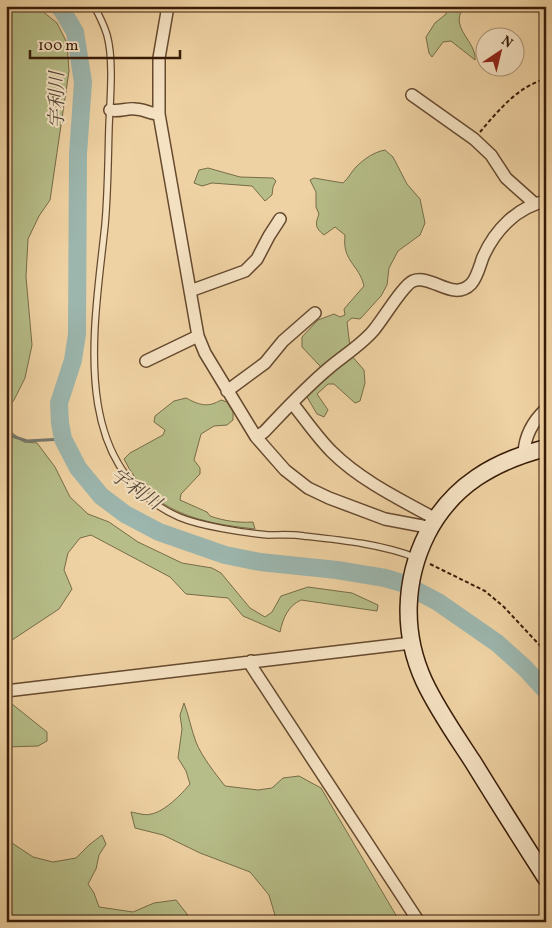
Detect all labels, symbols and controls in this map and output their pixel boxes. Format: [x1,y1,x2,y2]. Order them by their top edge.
scale bar [30,28,180,60]
north arrow [474,28,524,78]
text: N [497,32,516,53]
text: 100 m [38,36,78,57]
water label: 宇利川 [45,70,71,129]
water label: 宇利川 [104,463,167,518]

